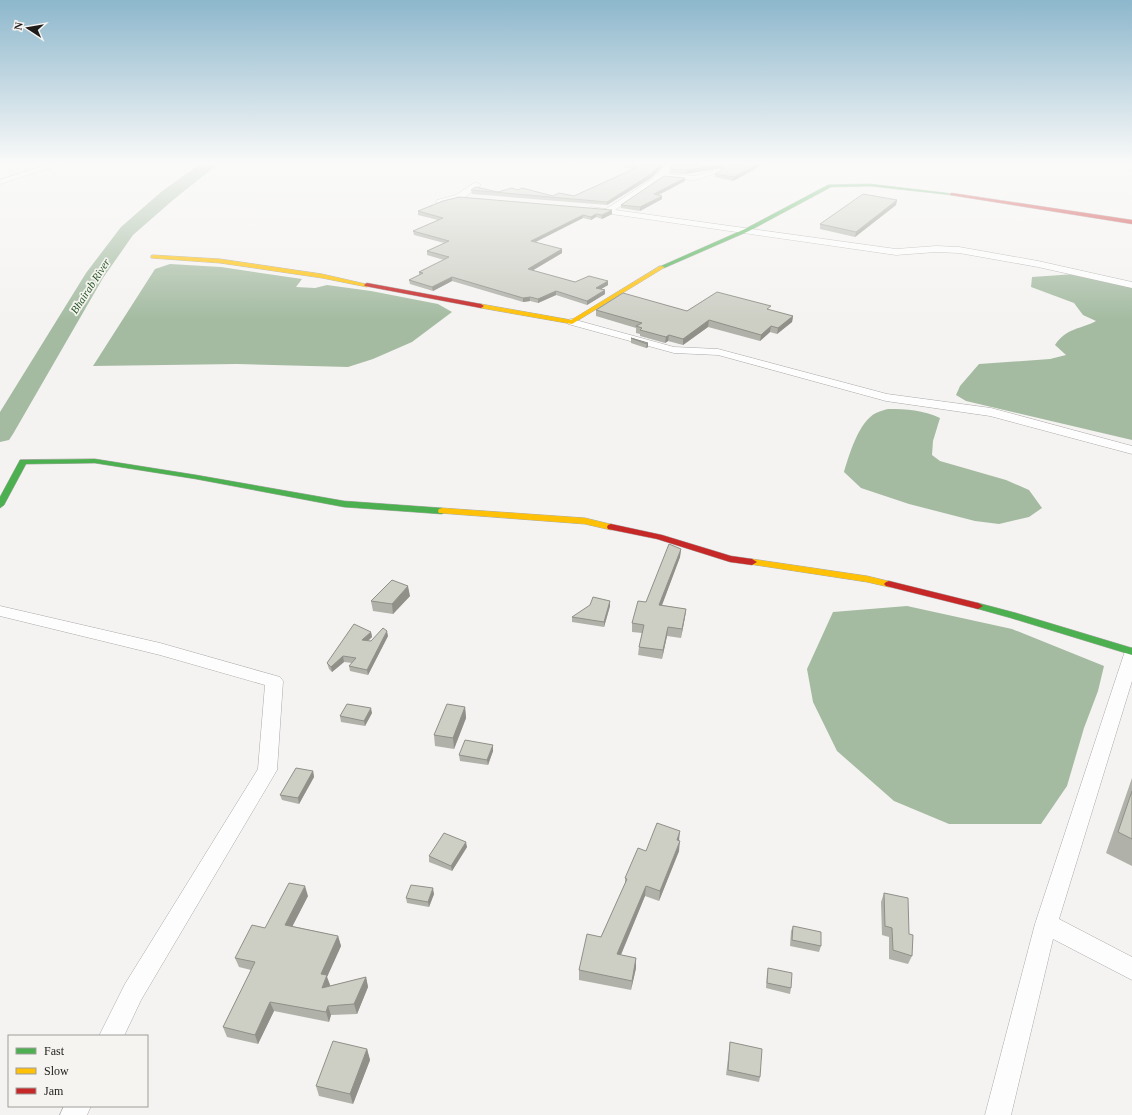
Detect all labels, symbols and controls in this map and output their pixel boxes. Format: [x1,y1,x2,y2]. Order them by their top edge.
north arrow [8,8,48,48]
text: N [12,21,25,31]
water label: Bhairab River [68,256,112,316]
legend [8,1035,148,1107]
text: Fast [44,1044,65,1058]
text: Slow [44,1064,69,1078]
text: Jam [44,1084,64,1098]

